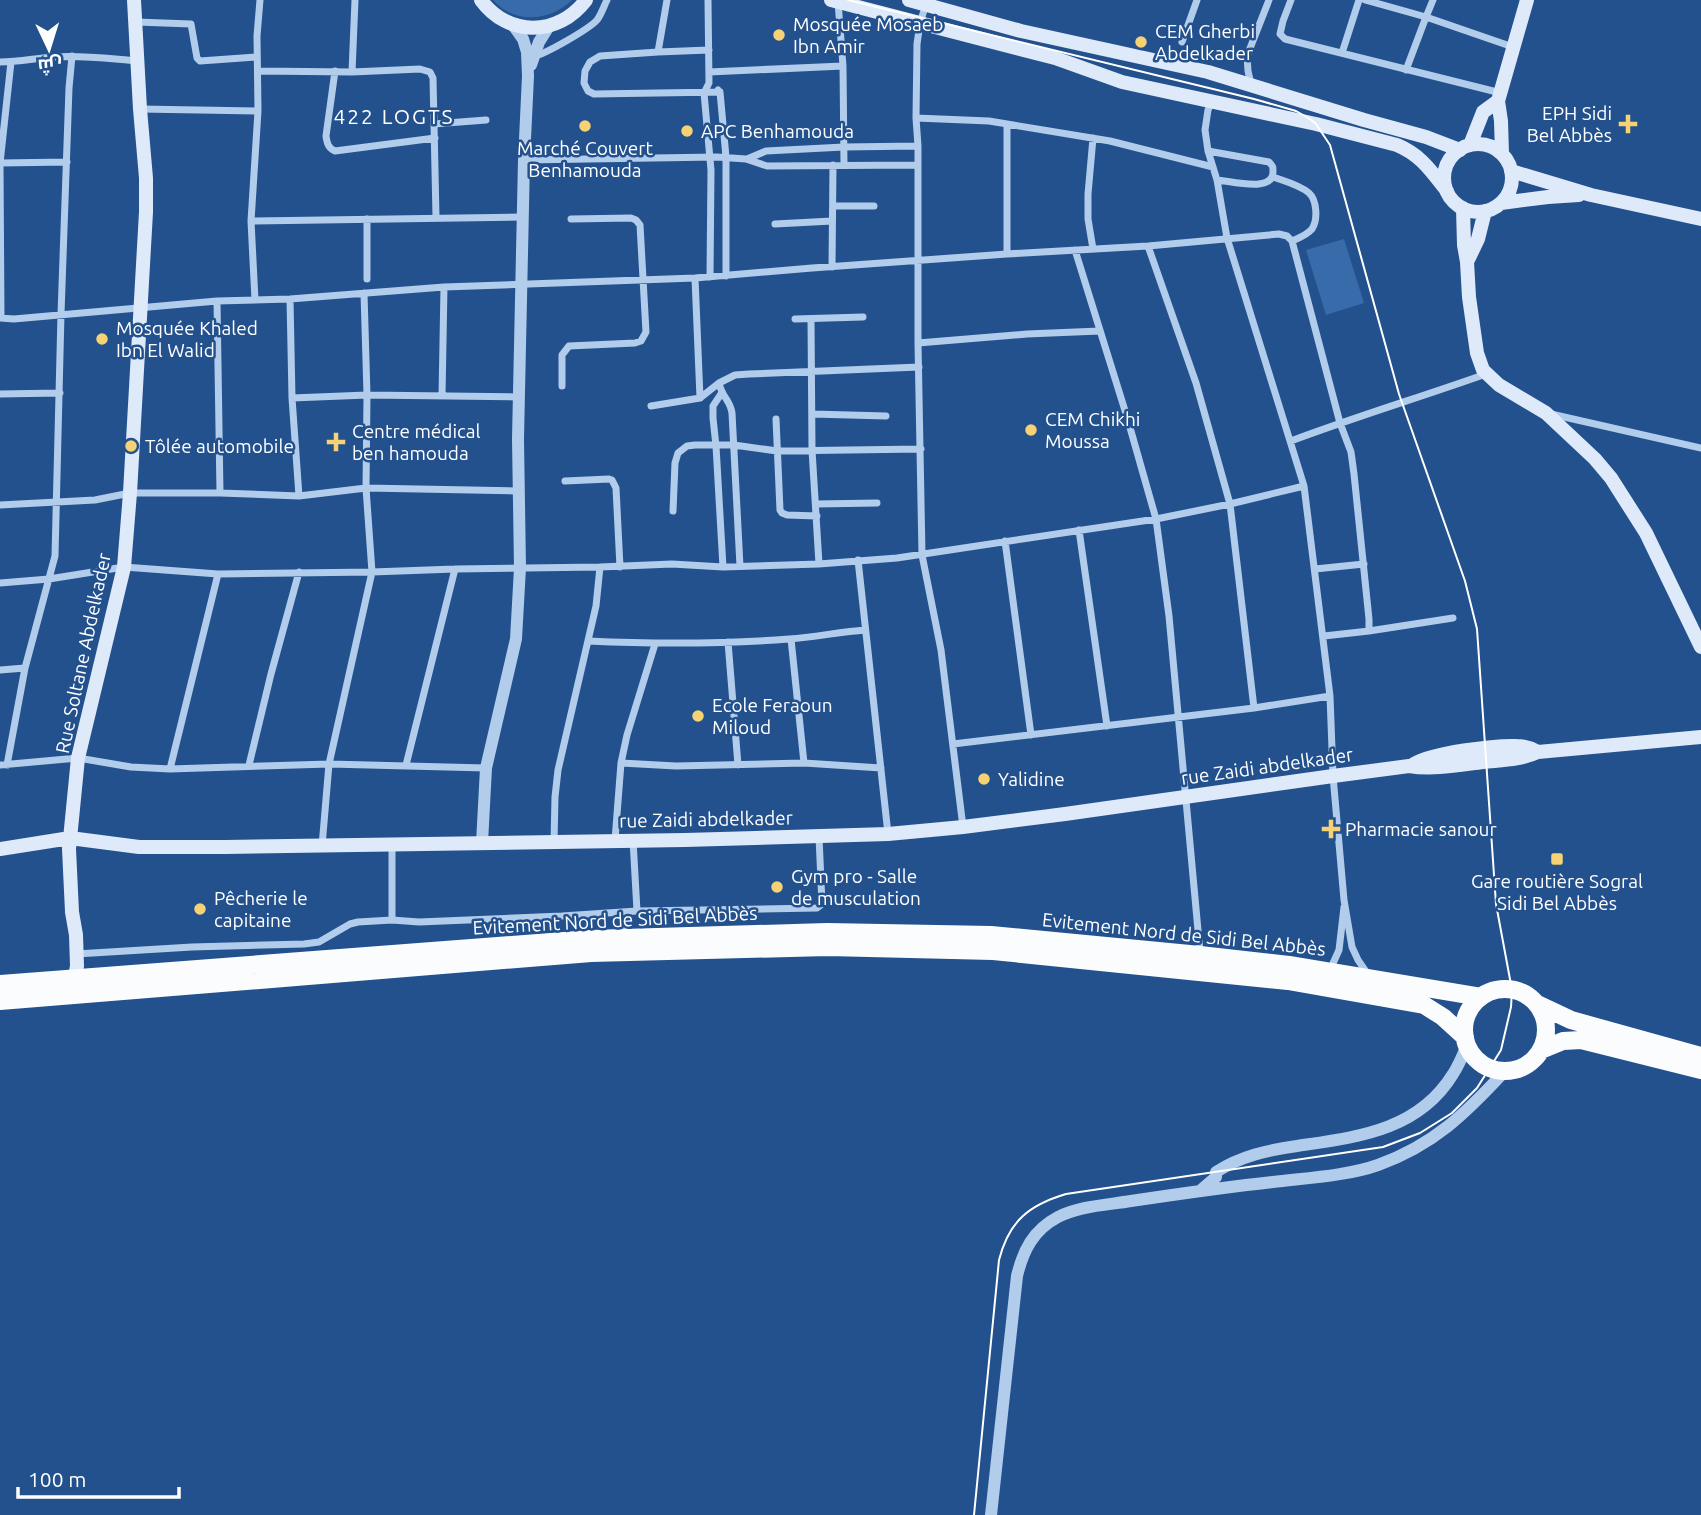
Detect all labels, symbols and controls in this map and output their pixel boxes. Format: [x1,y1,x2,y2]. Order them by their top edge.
place label: Mosquée Mosaeb Ibn Amir [793,13,943,57]
north arrow [14,14,84,84]
place label: CEM Gherbi Abdelkader [1155,20,1255,64]
marker: Mosquée Mosaeb Ibn Amir [771,27,787,43]
marker: CEM Gherbi Abdelkader [1133,34,1149,50]
text: ش [37,53,63,78]
place label: EPH Sidi Bel Abbès [1527,102,1612,146]
district label: 422 LOGTS [333,104,455,128]
marker: EPH Sidi Bel Abbès [1618,114,1638,134]
marker: Marché Couvert Benhamouda [577,118,593,134]
place label: APC Benhamouda [701,120,854,142]
marker: APC Benhamouda [679,123,695,139]
place label: Marché Couvert Benhamouda [517,137,653,181]
place label: Mosquée Khaled Ibn El Walid [116,317,258,361]
marker: Mosquée Khaled Ibn El Walid [94,331,110,347]
place label: CEM Chikhi Moussa [1045,408,1140,452]
place label: Centre médical ben hamouda [352,420,481,464]
marker: CEM Chikhi Moussa [1023,422,1039,438]
marker: Centre médical ben hamouda [326,432,346,452]
place label: Tôlée automobile [145,435,294,457]
marker: Tôlée automobile [123,438,139,454]
street label: Rue Soltane Abdelkader [51,551,115,755]
place label: Ecole Feraoun Miloud [712,694,833,738]
marker: Ecole Feraoun Miloud [690,708,706,724]
street label: rue Zaidi abdelkader [1179,743,1355,789]
place label: Yalidine [998,768,1065,790]
marker: Yalidine [976,771,992,787]
street label: rue Zaidi abdelkader [619,806,793,832]
place label: Pharmacie sanour [1345,818,1497,840]
marker: Pharmacie sanour [1323,821,1339,837]
marker: Gare routière Sogral Sidi Bel Abbès [1549,851,1565,867]
place label: Gym pro - Salle de musculation [791,865,921,909]
place label: Gare routière Sogral Sidi Bel Abbès [1471,870,1643,914]
marker: Gym pro - Salle de musculation [769,879,785,895]
place label: Pêcherie le capitaine [214,887,308,931]
marker: Pêcherie le capitaine [192,901,208,917]
street label: Evitement Nord de Sidi Bel Abbès [472,902,758,938]
street label: Evitement Nord de Sidi Bel Abbès [1041,908,1327,960]
scale bar [18,1456,178,1500]
text: 100 m [28,1467,86,1491]

